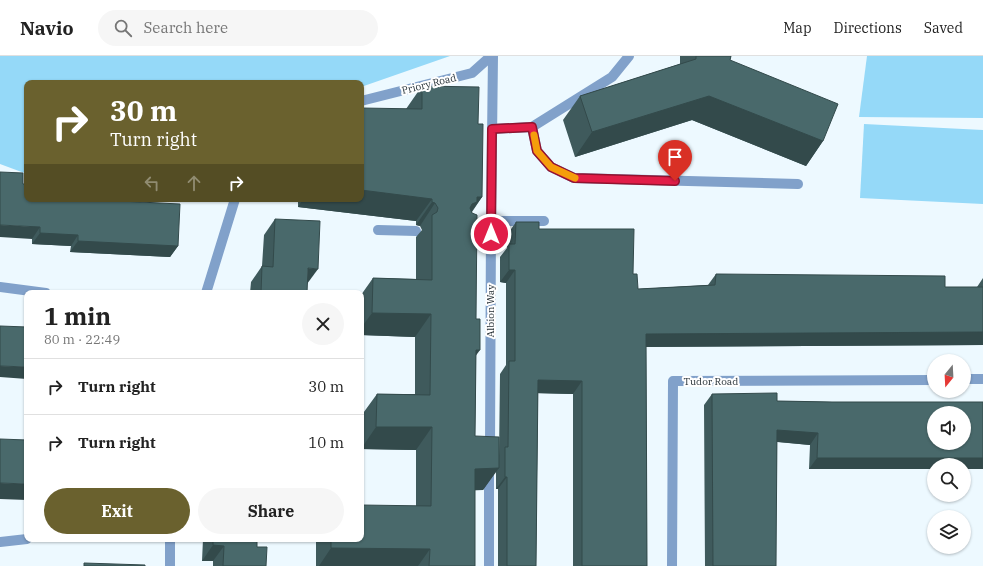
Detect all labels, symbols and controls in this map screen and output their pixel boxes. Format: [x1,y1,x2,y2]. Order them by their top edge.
search box [98,10,378,46]
text: Navio [20,16,74,40]
icon: search [112,17,134,39]
text: Search here [144,18,228,37]
text: Map [783,19,812,37]
text: Directions [834,19,902,37]
text: Saved [924,19,963,37]
street label: Priory Road [400,71,458,97]
text: 30 m [110,92,177,129]
icon: right [44,96,96,148]
text: Turn right [110,128,197,151]
pin [658,140,692,181]
icon: arrive [664,146,686,168]
icon: left [141,172,163,194]
icon: ahead [183,172,205,194]
icon: right [225,172,247,194]
position arrow [470,213,512,255]
street label: Albion Way [484,284,497,338]
text: 1 min [44,300,111,332]
button: close [302,303,344,345]
text: 80 m · 22:49 [44,331,120,348]
north arrow [927,354,971,398]
map controls [927,354,971,554]
street label: Tudor Road [684,375,738,388]
icon: right [44,376,66,398]
text: Turn right [78,377,156,396]
text: 30 m [308,377,344,396]
button: sound [927,406,971,450]
icon: right [44,432,66,454]
text: Turn right [78,433,156,452]
text: 10 m [308,433,344,452]
button: search [927,458,971,502]
button: Exit [44,488,190,534]
button: Share [198,488,344,534]
button: layers [927,510,971,554]

